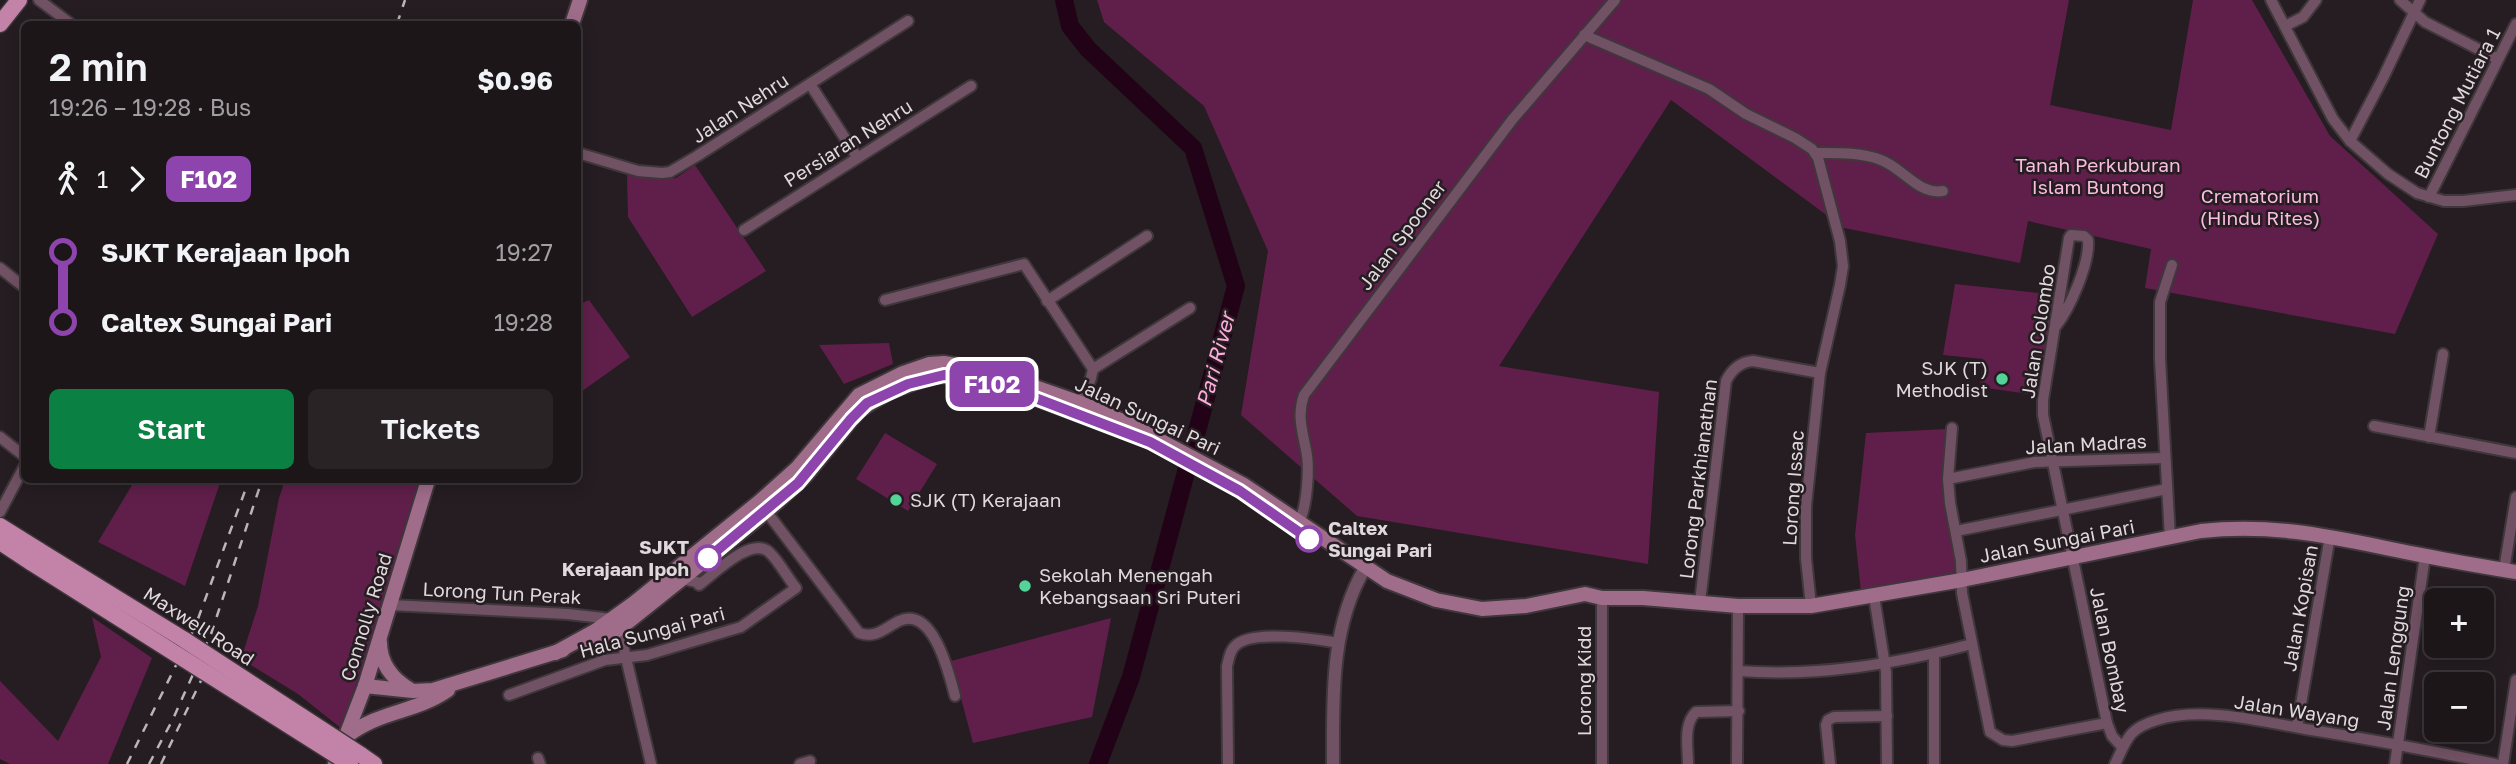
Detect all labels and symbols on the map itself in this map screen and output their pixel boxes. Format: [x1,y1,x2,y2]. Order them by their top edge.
street label: Buntong Mutiara 1 [2409,24,2504,182]
street label: Jalan Nehru [687,68,792,147]
street label: Persiaran Nehru [779,94,916,191]
park label: Tanah Perkuburan Islam Buntong [2015,153,2181,198]
street label: Jalan Spooner [1353,175,1451,294]
park label: Crematorium (Hindu Rites) [2200,184,2320,229]
street label: Jalan Colombo [2016,262,2060,400]
water label: Pari River [1190,307,1241,410]
place label: SJK (T) Methodist [1896,356,1988,401]
line badge: F102 [943,361,1041,407]
marker: SJK (T) Methodist [1994,371,2010,387]
street label: Jalan Sungai Pari [1072,372,1224,459]
street label: Lorong Parkhianathan [1674,378,1721,580]
street label: Lorong Issac [1777,429,1808,547]
street label: Jalan Madras [2025,429,2147,458]
place label: SJK (T) Kerajaan [910,488,1062,511]
marker: SJK (T) Kerajaan [888,492,904,508]
street label: Jalan Sungai Pari [1977,514,2136,567]
place label: Caltex Sungai Pari [1328,516,1432,561]
marker: Caltex Sungai Pari [1296,526,1322,552]
place label: SJKT Kerajaan Ipoh [562,535,689,580]
street label: Jalan Kopisan [2277,543,2322,673]
marker: SJKT Kerajaan Ipoh [695,545,721,571]
street label: Connolly Road [335,550,396,684]
place label: Sekolah Menengah Kebangsaan Sri Puteri [1039,563,1241,608]
street label: Lorong Tun Perak [422,577,582,608]
marker: Sekolah Menengah Kebangsaan Sri Puteri [1017,578,1033,594]
street label: Maxwell Road [140,581,259,670]
street label: Jalan Lenggung [2371,584,2414,732]
street label: Jalan Bombay [2086,585,2135,715]
street label: Hala Sungai Pari [577,601,727,662]
street label: Lorong Kidd [1572,626,1595,736]
street label: Jalan Wayang [2233,689,2361,732]

